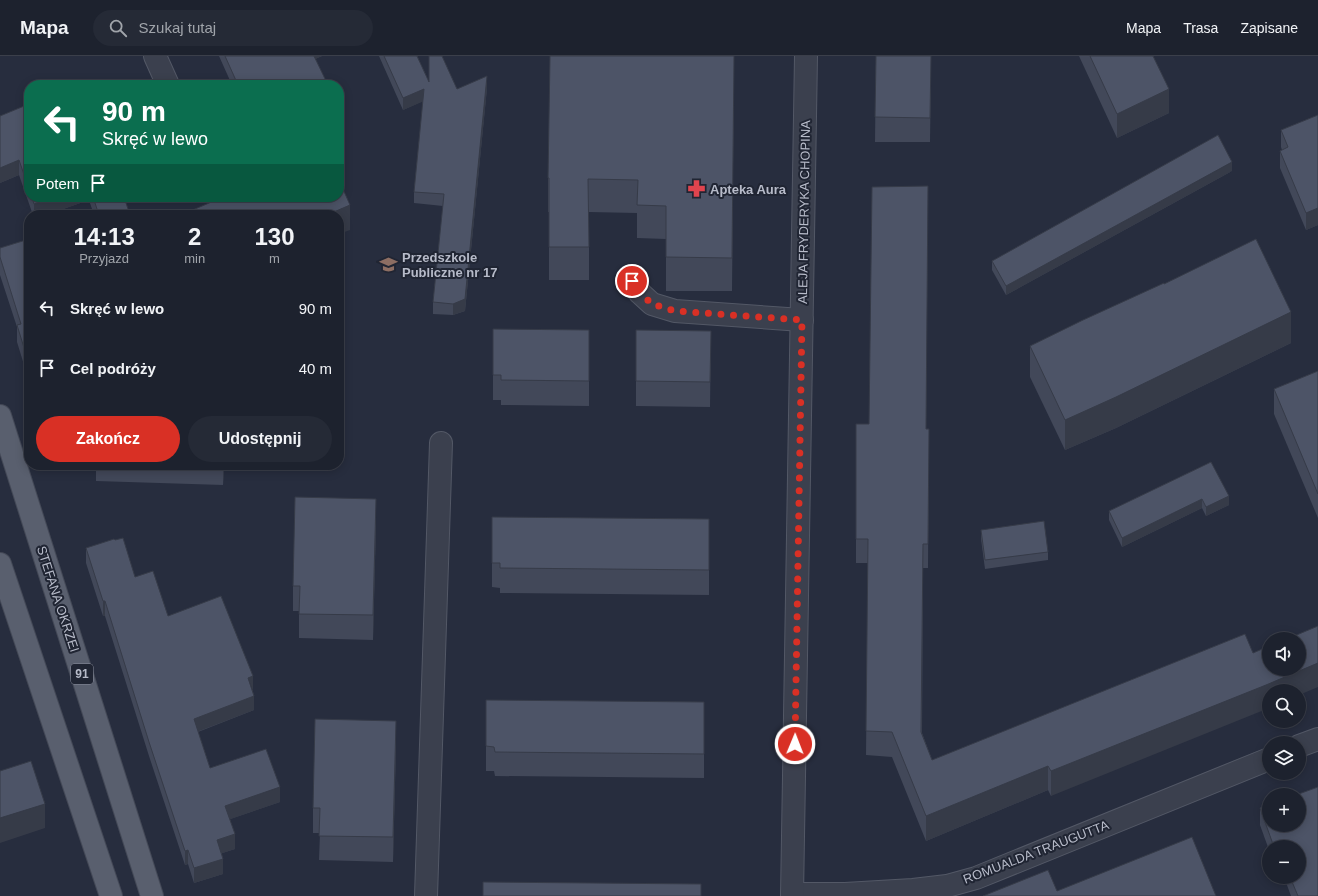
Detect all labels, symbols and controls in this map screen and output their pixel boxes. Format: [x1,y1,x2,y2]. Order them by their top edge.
search box [93,10,373,46]
text: Mapa [20,17,69,38]
icon: search [107,17,129,39]
text: Szukaj tutaj [139,19,216,36]
text: Mapa [1126,20,1161,36]
text: Trasa [1183,20,1218,36]
text: Zapisane [1240,20,1298,36]
icon: left [36,96,88,148]
text: 90 m [102,96,166,127]
street label: ALEJA FRYDERYKA CHOPINA [795,120,813,304]
text: Skręć w lewo [102,129,208,149]
icon: arrive [87,172,109,194]
text: Potem [36,175,79,192]
pharmacy icon: Apteka Aura [687,179,707,199]
place label: Apteka Aura [710,182,787,197]
text: 14:13 [73,223,135,250]
text: 2 [188,223,201,250]
text: 130 [255,223,295,250]
place label: Przedszkole Publiczne nr 17 [402,250,497,280]
text: Przyjazd [79,251,129,266]
text: min [184,251,205,266]
text: m [269,251,280,266]
school or university icon: Przedszkole Publiczne nr 17 [379,254,399,274]
pin [615,264,649,298]
icon: arrive [621,270,643,292]
icon: left [36,297,58,319]
text: Skręć w lewo [70,300,164,317]
text: 90 m [299,300,332,317]
icon: arrive [36,357,58,379]
text: Cel podróży [70,360,156,377]
text: 40 m [299,360,332,377]
button: Zakończ [36,416,180,462]
button: Udostępnij [188,416,332,462]
street label: STEFANA OKRZEI [34,544,82,654]
map controls [1262,632,1306,884]
button: sound [1262,632,1306,676]
road number: 91 [71,664,93,684]
button: search [1262,684,1306,728]
position arrow [774,723,816,765]
button: layers [1262,736,1306,780]
button: + [1262,788,1306,832]
street label: ROMUALDA TRAUGUTTA [961,817,1111,887]
button: − [1262,840,1306,884]

